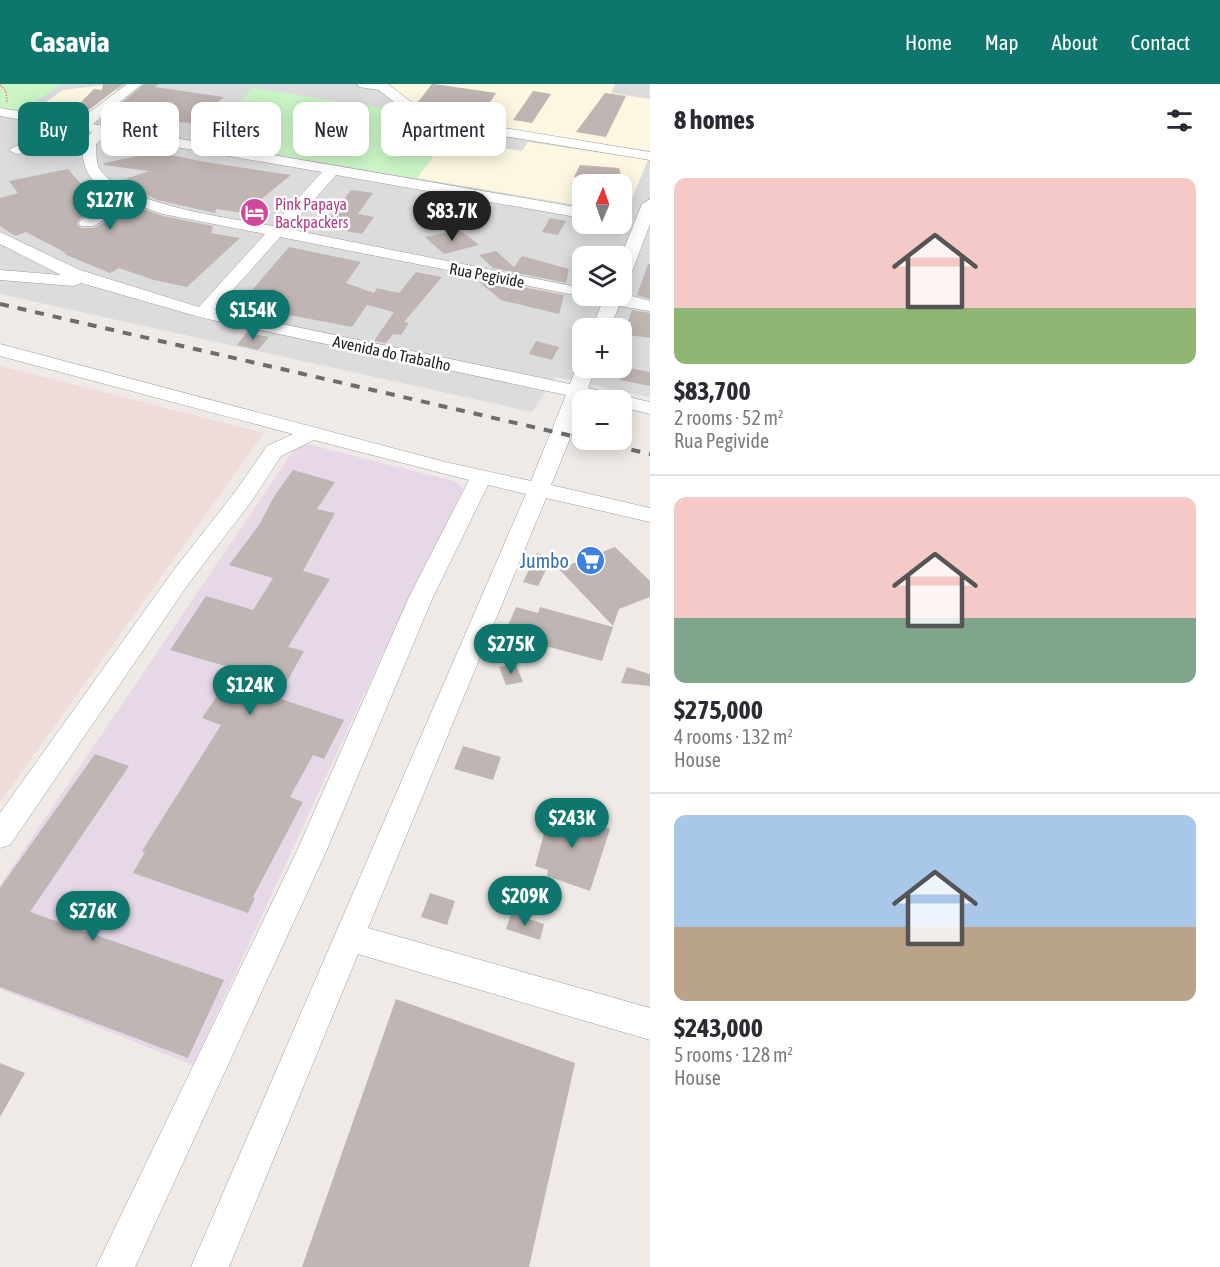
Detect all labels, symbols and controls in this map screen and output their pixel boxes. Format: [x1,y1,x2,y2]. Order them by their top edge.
text: Casavia [30,26,110,58]
text: Home [905,30,952,54]
text: Map [985,30,1019,54]
text: About [1052,30,1098,54]
text: Contact [1131,30,1190,54]
chip: Buy [18,102,89,156]
chip: Rent [101,102,179,156]
chip: Filters [191,102,281,156]
chip: New [293,102,369,156]
chip: Apartment [381,102,506,156]
icon: filters [1163,104,1196,137]
text: 8 homes [674,105,754,135]
north arrow [572,174,632,234]
map controls [572,174,632,450]
pin: $127K [68,180,152,231]
text: $127K [87,188,133,211]
pin: $83.7K [403,191,501,242]
place label: Pink Papaya Backpackers [275,195,349,232]
hotel icon: Pink Papaya Backpackers [238,197,270,229]
text: $83.7K [427,199,477,222]
icon: home [881,217,989,325]
button: layers [572,246,632,306]
street label: Rua Pegivide [448,259,526,292]
pin: $154K [211,290,295,341]
text: $154K [230,298,276,321]
button: + [572,318,632,378]
street label: Avenida do Trabalho [331,332,453,374]
text: $83,700 [674,376,751,406]
button: − [572,390,632,450]
text: 2 rooms · 52 m² [674,406,784,429]
text: Rua Pegivide [674,429,769,452]
icon: home [881,536,989,644]
supermarket icon: Jumbo [574,545,606,577]
place label: Jumbo [520,549,569,572]
pin: $275K [469,624,553,675]
text: $275K [488,632,534,655]
pin: $124K [208,665,292,716]
text: $124K [227,673,273,696]
text: $275,000 [674,695,763,725]
text: 4 rooms · 132 m² [674,725,793,748]
text: House [674,748,721,771]
pin: $243K [530,798,614,849]
text: $243K [549,806,595,829]
icon: home [881,854,989,962]
pin: $209K [483,876,567,927]
text: $209K [502,884,548,907]
pin: $276K [51,891,135,942]
text: $276K [70,899,116,922]
text: $243,000 [674,1013,763,1043]
text: 5 rooms · 128 m² [674,1043,793,1066]
text: House [674,1066,721,1089]

